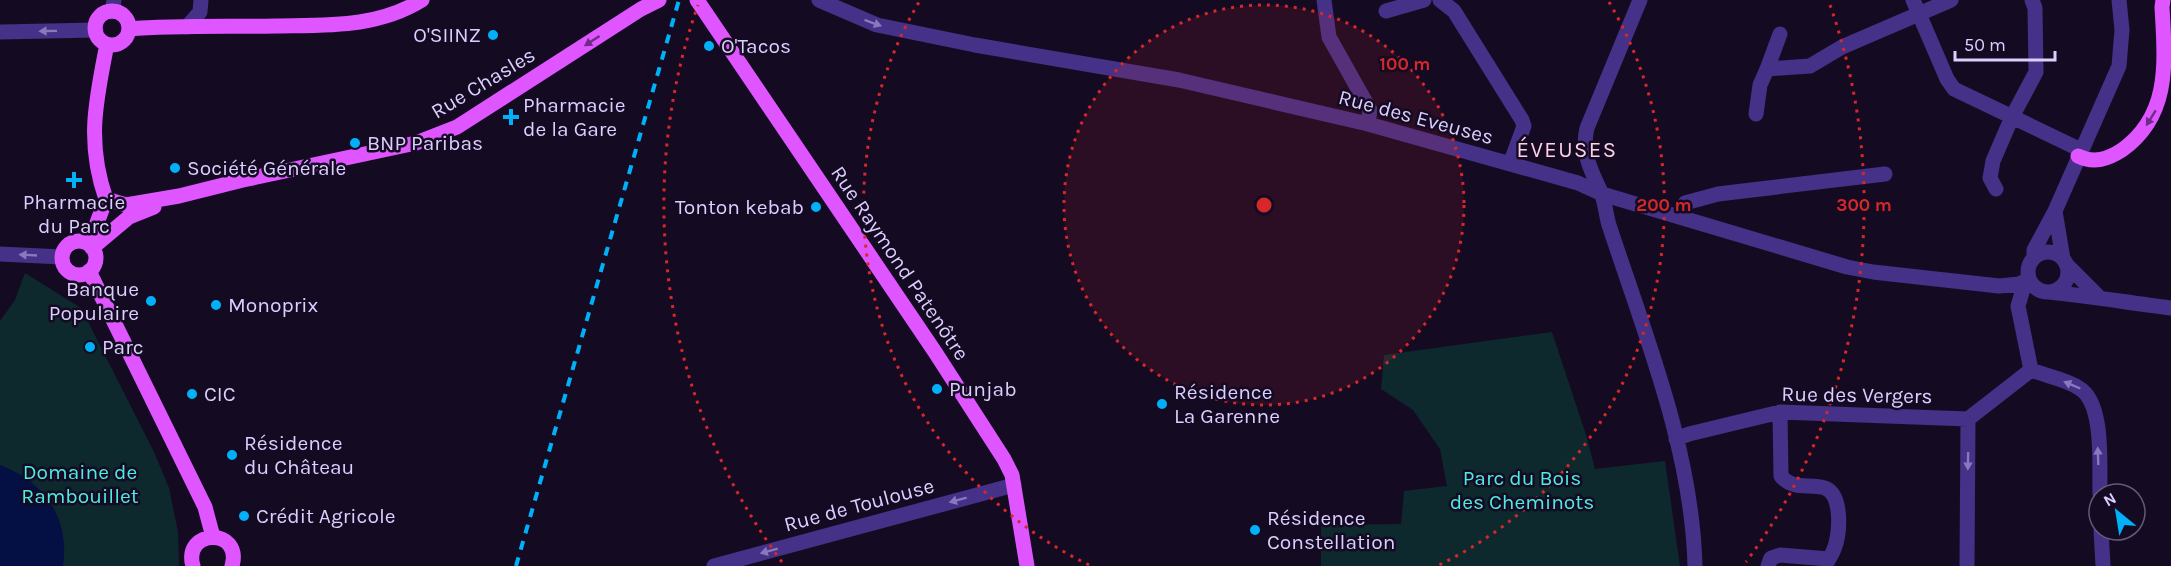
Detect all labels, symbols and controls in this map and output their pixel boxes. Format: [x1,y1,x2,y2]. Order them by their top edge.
one-way arrow [864,18,882,28]
place label: O'SIINZ [413,23,481,47]
scale bar [1955,24,2056,62]
one-way arrow [38,26,57,36]
marker: O'SIINZ [486,28,500,42]
place label: O'Tacos [721,34,791,58]
text: 50 m [1964,34,2006,56]
one-way arrow [583,35,600,46]
marker: O'Tacos [702,39,716,53]
street label: Rue Chasles [427,43,539,123]
text: 100 m [1380,53,1430,75]
street label: Rue des Eveuses [1336,85,1496,149]
place label: Pharmacie de la Gare [523,93,626,141]
marker: Pharmacie de la Gare [504,110,518,124]
one-way arrow [2146,110,2157,126]
place label: BNP Paribas [367,131,483,155]
marker: BNP Paribas [348,136,362,150]
district label: ÉVEUSES [1517,136,1617,163]
place label: Société Générale [187,156,346,180]
marker: Société Générale [168,161,182,175]
street label: Rue Raymond Patenôtre [826,161,974,365]
marker: Pharmacie du Parc [67,173,81,187]
place label: Pharmacie du Parc [23,190,125,238]
text: 200 m [1636,194,1692,216]
text: 300 m [1836,194,1892,216]
place label: Tonton kebab [675,195,804,219]
centre of rings [1254,195,1274,215]
marker: Tonton kebab [809,200,823,214]
one-way arrow [18,251,37,260]
place label: Banque Populaire [49,277,139,325]
place label: Monoprix [228,293,319,317]
marker: Banque Populaire [144,294,158,308]
marker: Monoprix [209,298,223,312]
place label: Parc [102,335,144,359]
marker: Parc [83,340,97,354]
place label: Punjab [949,377,1017,401]
place label: Résidence La Garenne [1174,380,1280,428]
one-way arrow [2063,380,2081,389]
place label: CIC [204,382,236,406]
marker: Punjab [930,382,944,396]
street label: Rue des Vergers [1781,382,1933,408]
marker: CIC [185,387,199,401]
marker: Résidence La Garenne [1155,397,1169,411]
place label: Résidence du Château [244,431,354,479]
one-way arrow [2094,446,2103,465]
marker: Résidence du Château [225,448,239,462]
one-way arrow [1963,452,1973,471]
park label: Domaine de Rambouillet [21,460,139,508]
park label: Parc du Bois des Cheminots [1450,466,1594,514]
street label: Rue de Toulouse [781,473,937,537]
north arrow [2087,482,2147,542]
text: N [2100,488,2119,511]
one-way arrow [949,496,967,506]
place label: Crédit Agricole [256,504,396,528]
place label: Résidence Constellation [1267,506,1395,554]
marker: Crédit Agricole [237,509,251,523]
marker: Résidence Constellation [1248,523,1262,537]
one-way arrow [760,547,778,556]

